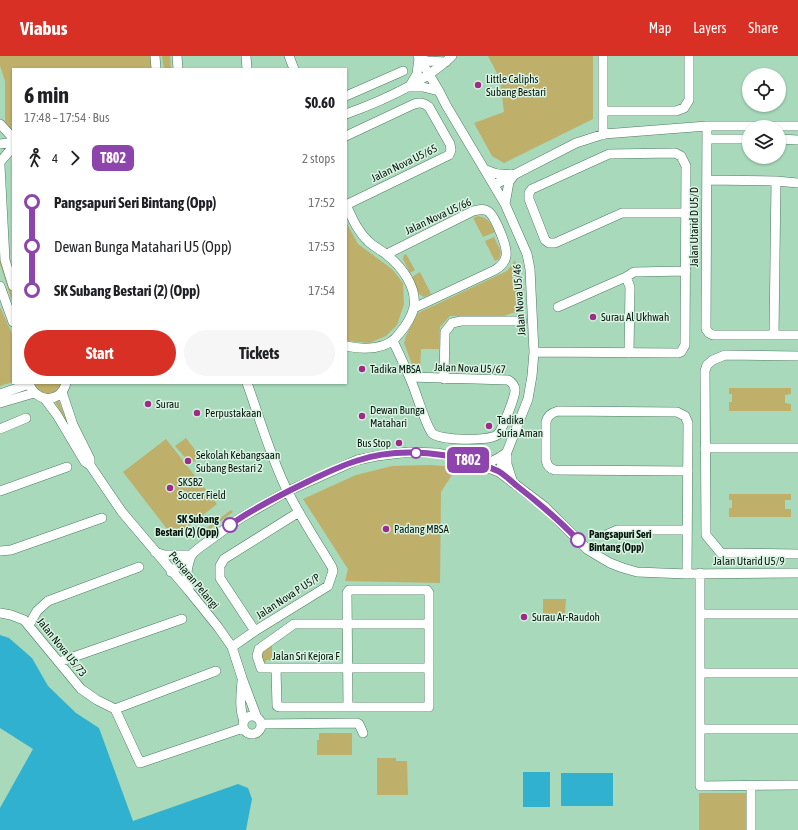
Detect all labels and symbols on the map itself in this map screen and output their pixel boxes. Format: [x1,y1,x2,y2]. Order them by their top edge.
place label: Little Caliphs Subang Bestari [486,73,546,98]
marker: Little Caliphs Subang Bestari [473,80,483,90]
street label: Jalan Nova U5/65 [369,142,439,184]
street label: Jalan Utarid D U5/D [688,187,700,267]
street label: Jalan Nova U5/66 [403,195,473,237]
street label: Jalan Nova U5/46 [511,264,527,336]
place label: Surau Al Ukhwah [601,311,669,323]
marker: Surau Al Ukhwah [588,312,598,322]
street label: Jalan Nova U5/67 [434,361,506,375]
place label: Tadika MBSA [370,363,422,375]
marker: Tadika MBSA [357,364,367,374]
place label: Surau [156,398,179,410]
marker: Surau [143,399,153,409]
place label: Dewan Bunga Matahari [370,404,425,429]
place label: Perpustakaan [205,407,262,419]
marker: Perpustakaan [192,408,202,418]
marker: Dewan Bunga Matahari [357,411,367,421]
place label: Tadika Suria Aman [497,414,543,439]
marker: Tadika Suria Aman [484,421,494,431]
place label: Bus Stop [357,437,391,449]
marker: Bus Stop [394,438,404,448]
unlabelled marker [410,447,422,459]
line badge: T802 [440,447,496,473]
place label: Sekolah Kebangsaan Subang Bestari 2 [196,449,280,474]
marker: Sekolah Kebangsaan Subang Bestari 2 [183,456,193,466]
place label: SKSB2 Soccer Field [178,476,226,501]
marker: SKSB2 Soccer Field [165,483,175,493]
place label: SK Subang Bestari (2) (Opp) [155,513,219,538]
marker: SK Subang Bestari (2) (Opp) [222,517,238,533]
place label: Padang MBSA [394,523,449,535]
marker: Padang MBSA [381,524,391,534]
place label: Pangsapuri Seri Bintang (Opp) [589,528,652,553]
marker: Pangsapuri Seri Bintang (Opp) [570,532,586,548]
street label: Persiaran Pelangi [167,549,221,611]
street label: Jalan Utarid U5/9 [713,555,785,567]
street label: Jalan Nova P U5/P [254,571,322,621]
place label: Surau Ar-Raudoh [532,611,600,623]
marker: Surau Ar-Raudoh [519,612,529,622]
street label: Jalan Nova U5/73 [35,615,89,679]
street label: Jalan Sri Kejora F [272,650,340,662]

